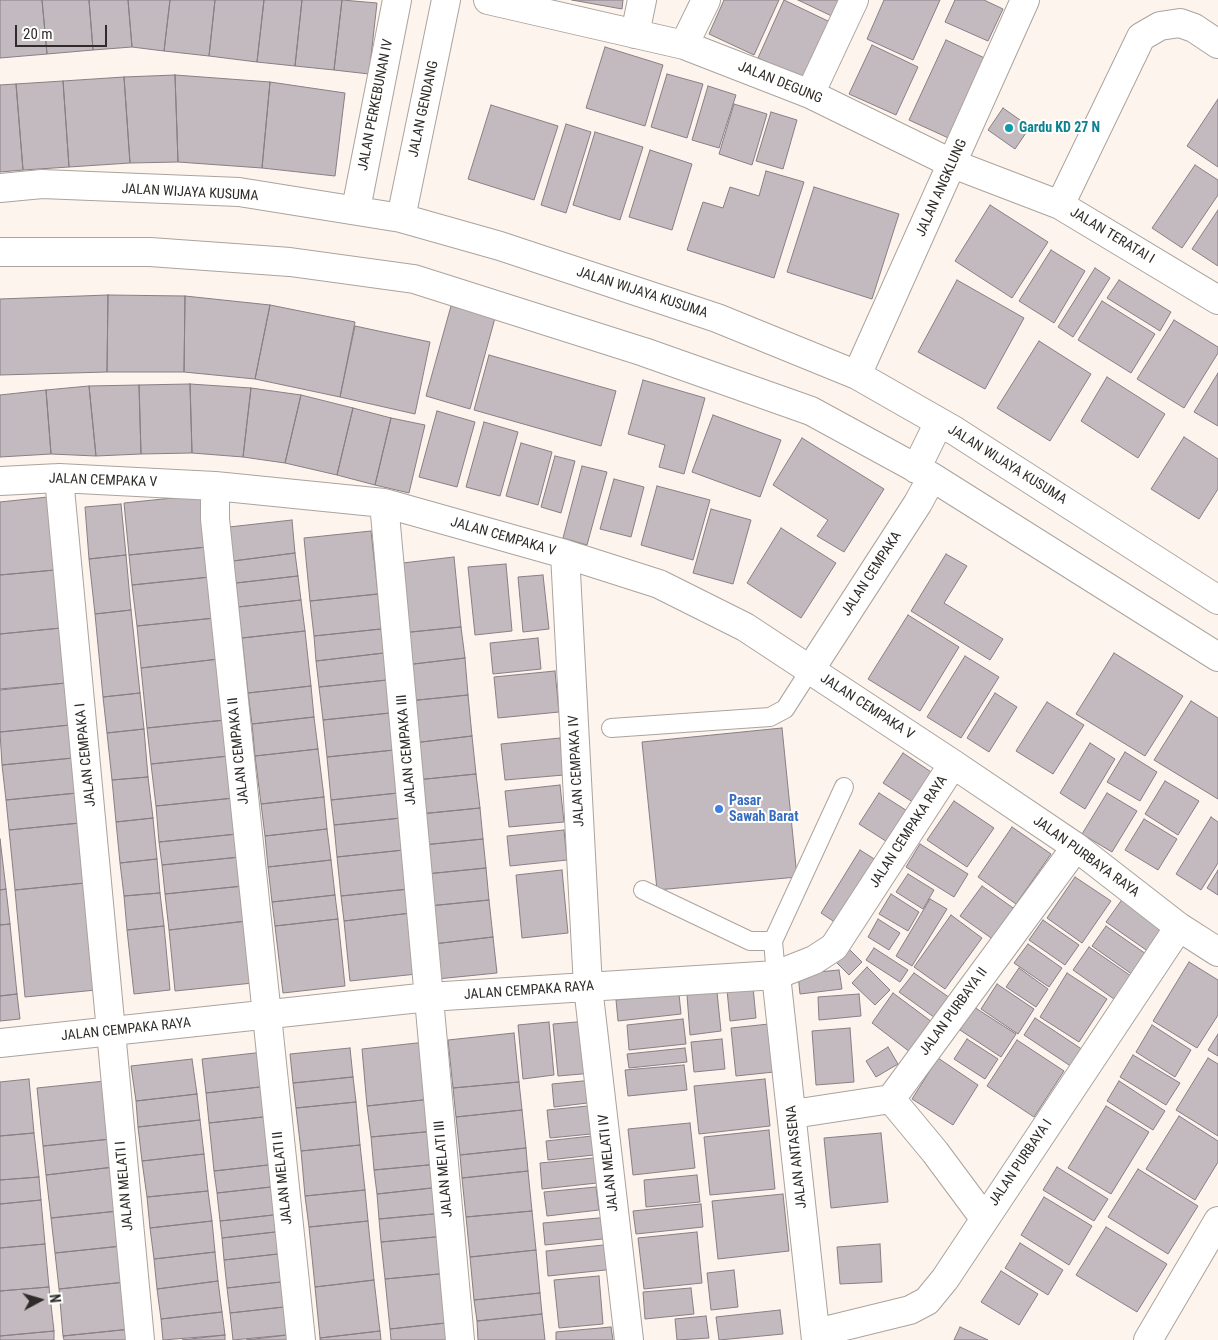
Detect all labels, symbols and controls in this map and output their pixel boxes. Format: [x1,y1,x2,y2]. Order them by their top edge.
scale bar [18,15,110,47]
text: 20 m [23,25,53,43]
street label: JALAN PERKEBUNAN IV [355,38,397,172]
street label: JALAN DEGUNG [735,58,825,108]
street label: JALAN GENDANG [406,59,442,159]
place label: Gardu KD 27 N [1019,120,1100,136]
marker: Gardu KD 27 N [1003,122,1015,134]
street label: JALAN ANGKLUNG [913,137,971,239]
street label: JALAN WIJAYA KUSUMA [121,181,259,205]
street label: JALAN TERATAI I [1067,204,1157,268]
street label: JALAN WIJAYA KUSUMA [574,264,710,322]
street label: JALAN WIJAYA KUSUMA [944,422,1070,508]
street label: JALAN CEMPAKA V [48,471,158,491]
street label: JALAN CEMPAKA V [449,514,557,560]
street label: JALAN CEMPAKA [838,529,906,619]
street label: JALAN CEMPAKA V [817,670,917,744]
street label: JALAN CEMPAKA III [394,694,420,806]
street label: JALAN CEMPAKA II [225,697,253,805]
street label: JALAN CEMPAKA I [72,702,100,808]
street label: JALAN CEMPAKA IV [566,715,588,827]
street label: JALAN CEMPAKA RAYA [866,773,952,891]
place label: Pasar Sawah Barat [729,793,798,826]
marker: Pasar Sawah Barat [713,803,725,815]
street label: JALAN PURBAYA RAYA [1030,813,1142,901]
street label: JALAN PURBAYA II [916,965,992,1059]
street label: JALAN CEMPAKA RAYA [463,978,595,1004]
street label: JALAN CEMPAKA RAYA [60,1015,192,1045]
street label: JALAN ANTASENA [783,1104,811,1210]
street label: JALAN MELATI IV [596,1113,622,1213]
street label: JALAN PURBAYA I [986,1116,1056,1210]
street label: JALAN MELATI III [431,1120,457,1218]
street label: JALAN MELATI II [270,1130,296,1226]
street label: JALAN MELATI I [113,1140,137,1232]
north arrow [15,1275,65,1325]
text: N [47,1293,63,1304]

